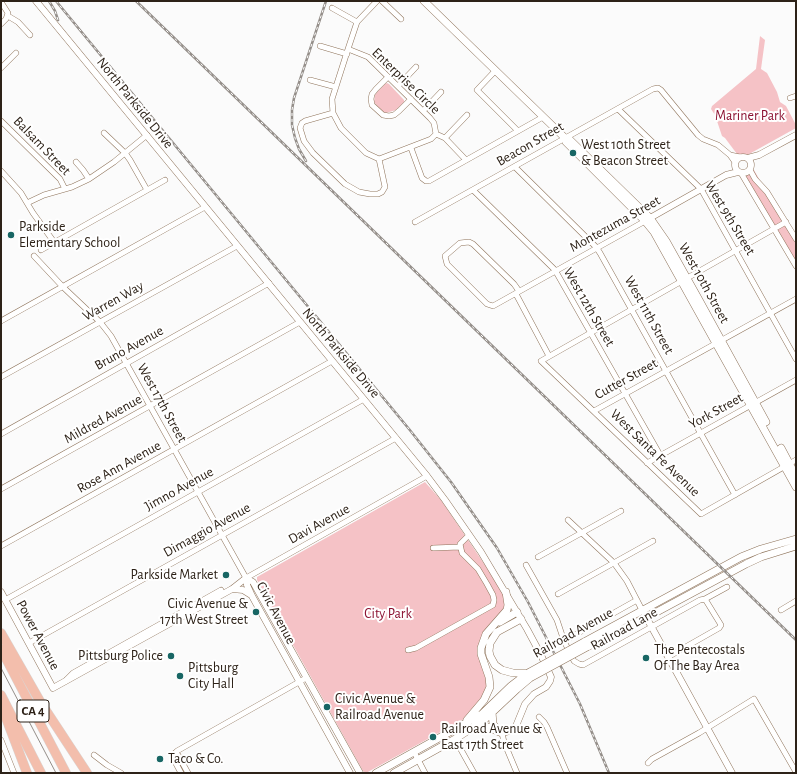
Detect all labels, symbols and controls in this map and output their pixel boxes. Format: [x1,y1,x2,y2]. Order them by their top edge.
street label: Enterprise Circle [368,44,444,118]
street label: North Parkside Drive [93,54,177,152]
park label: Mariner Park [715,108,785,124]
street label: Balsam Street [10,113,74,179]
street label: Beacon Street [493,118,567,170]
place label: West 10th Street & Beacon Street [581,137,671,170]
marker: West 10th Street & Beacon Street [568,148,578,158]
street label: West 9th Street [701,178,759,258]
street label: Montezuma Street [567,192,663,256]
place label: Parkside Elementary School [19,219,120,252]
marker: Parkside Elementary School [6,230,16,240]
street label: West 10th Street [675,240,733,326]
street label: West 12th Street [560,264,618,350]
street label: West 11th Street [621,273,677,357]
street label: Warren Way [80,277,146,325]
street label: North Parkside Drive [298,305,384,401]
street label: Bruno Avenue [92,322,166,374]
street label: Cutter Street [592,355,660,403]
street label: West 17th Street [133,360,191,446]
street label: York Street [686,389,746,433]
street label: Mildred Avenue [61,391,145,447]
street label: West Santa Fe Avenue [607,406,703,500]
street label: Rose Ann Avenue [74,437,164,497]
street label: Jimno Avenue [142,463,216,515]
street label: Dimaggio Avenue [160,499,254,561]
street label: Davi Avenue [285,500,353,548]
place label: Parkside Market [130,567,218,583]
marker: Parkside Market [221,570,231,580]
street label: Civic Avenue [253,579,299,647]
place label: Civic Avenue & 17th West Street [160,596,248,628]
street label: Power Avenue [13,597,63,673]
street label: Railroad Avenue [530,604,616,662]
street label: Railroad Lane [588,604,660,654]
park label: City Park [364,606,412,622]
marker: Civic Avenue & 17th West Street [251,607,261,617]
place label: The Pentecostals Of The Bay Area [654,642,745,674]
place label: Pittsburg Police [78,648,163,664]
marker: Pittsburg Police [166,651,176,661]
marker: The Pentecostals Of The Bay Area [641,653,651,663]
place label: Pittsburg City Hall [188,660,238,692]
marker: Pittsburg City Hall [175,671,185,681]
place label: Civic Avenue & Railroad Avenue [335,691,424,724]
road number: CA 4 [17,700,49,722]
marker: Civic Avenue & Railroad Avenue [322,702,332,712]
place label: Railroad Avenue & East 17th Street [441,721,542,754]
marker: Railroad Avenue & East 17th Street [428,732,438,742]
place label: Taco & Co. [168,751,223,767]
marker: Taco & Co. [155,754,165,764]

